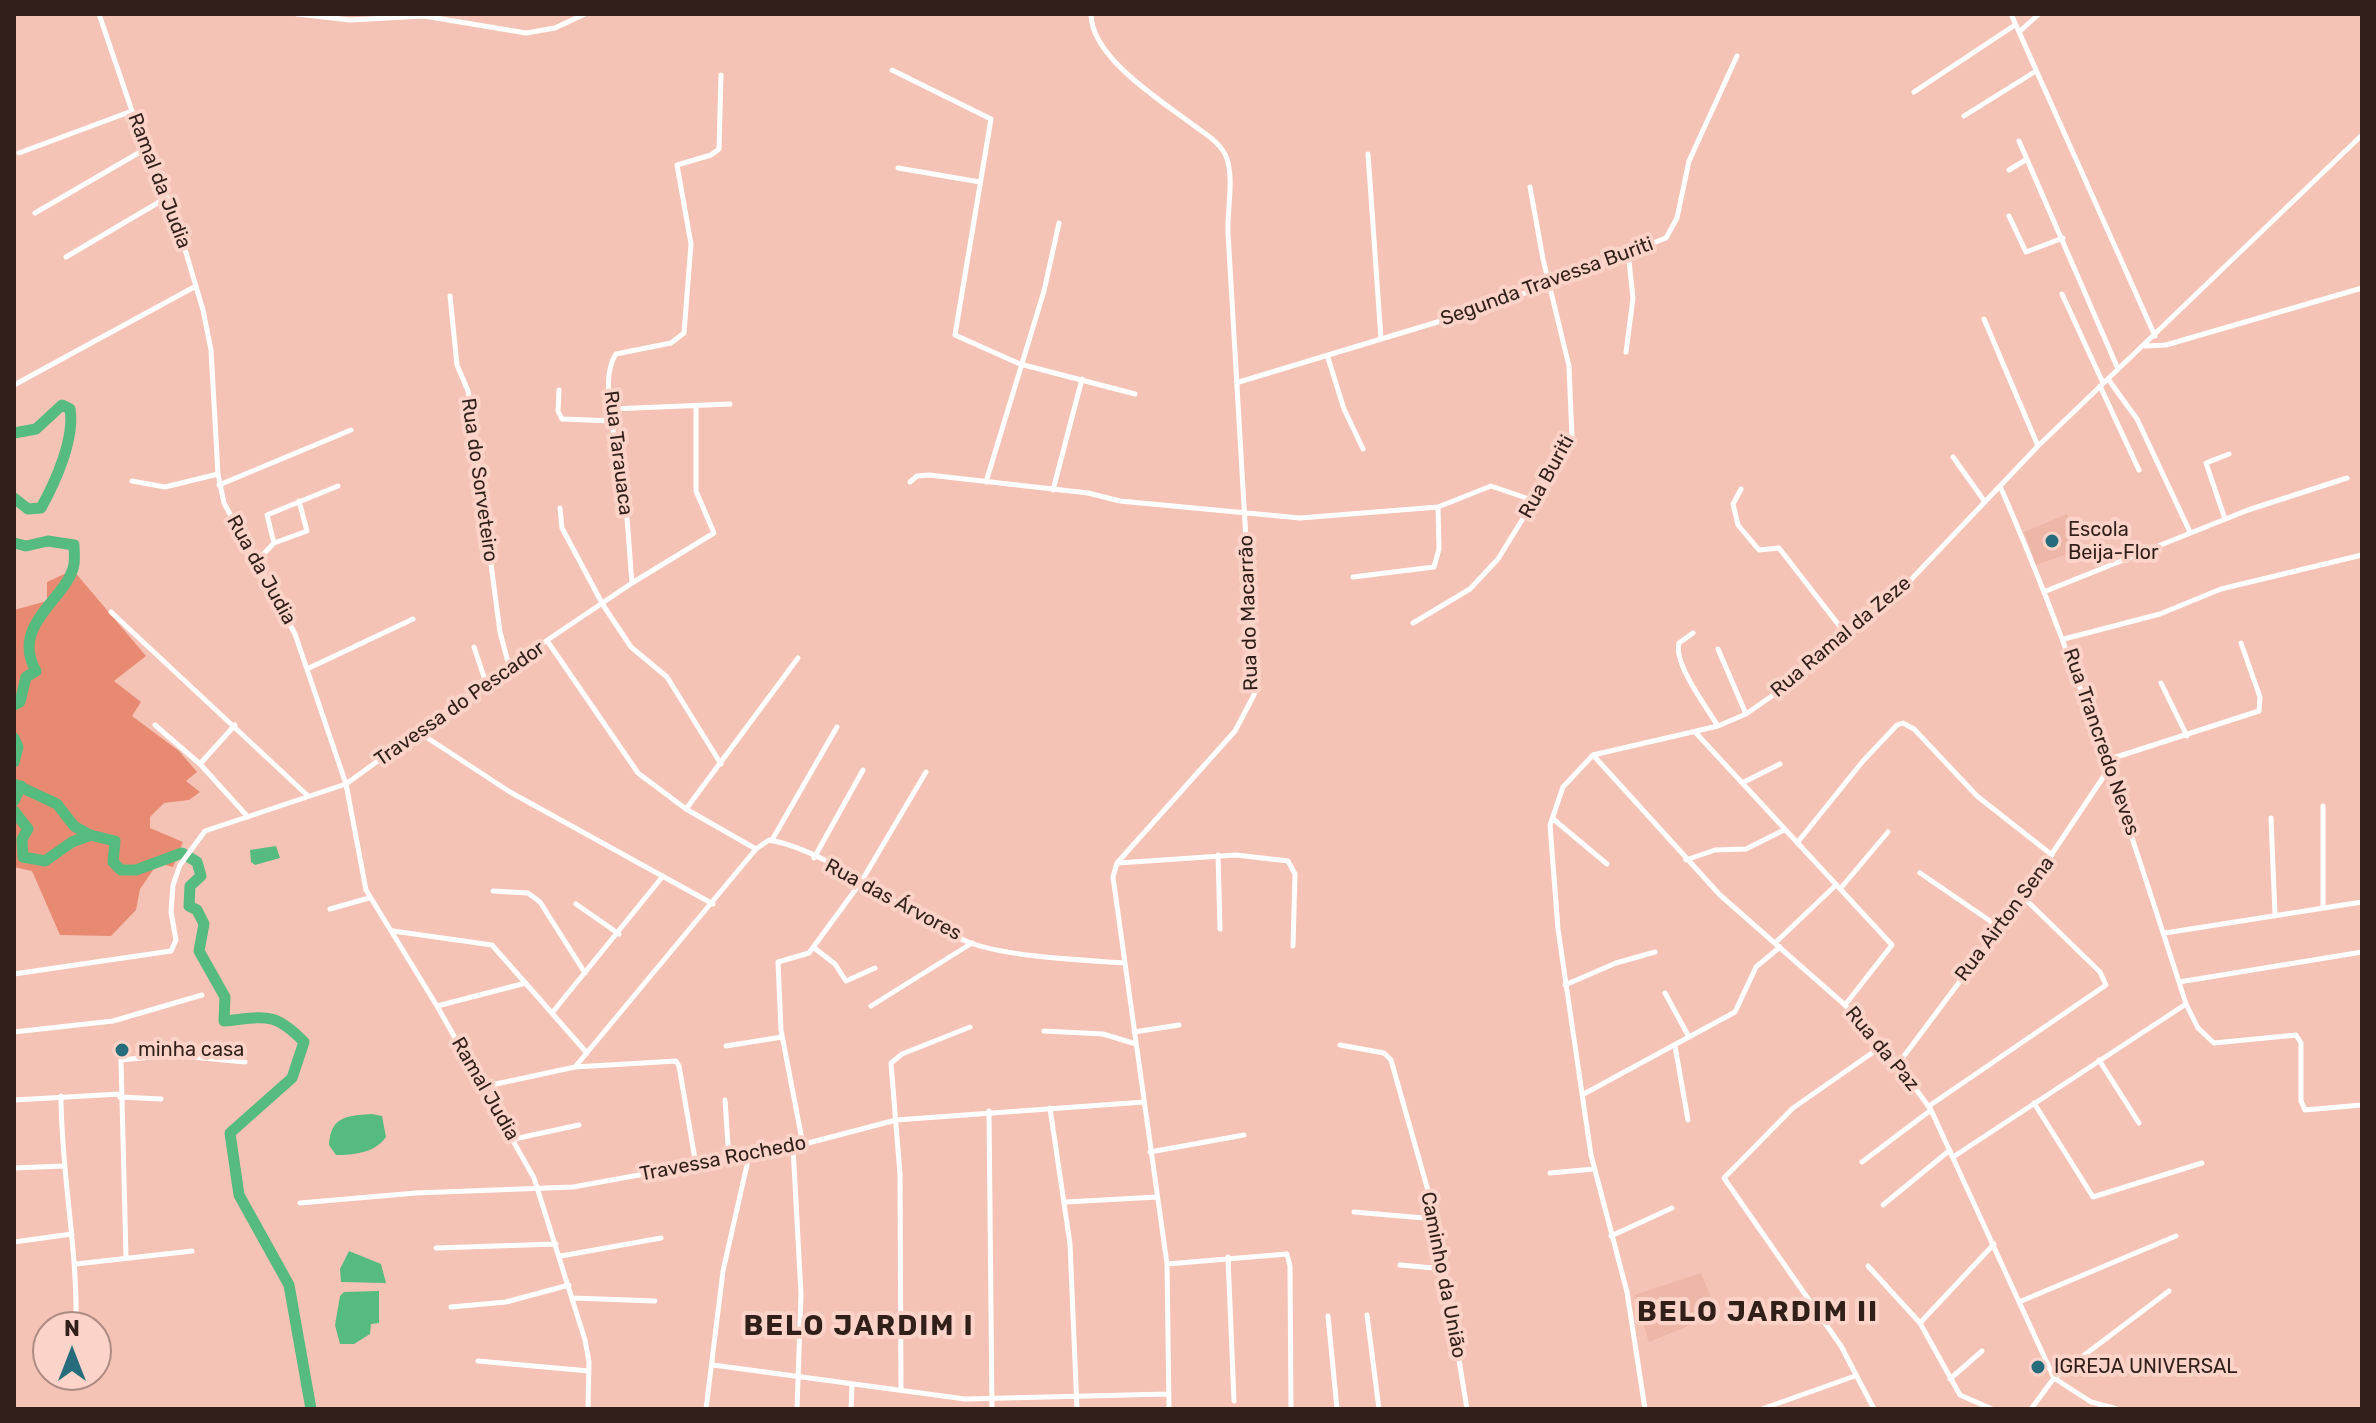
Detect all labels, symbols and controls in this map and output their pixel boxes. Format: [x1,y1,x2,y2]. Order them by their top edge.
street label: Ramal da Judia [122,110,196,252]
street label: Segunda Travessa Buriti [1437,232,1657,332]
street label: Rua Tarauaca [598,389,638,517]
street label: Rua do Sorveteiro [456,396,502,564]
street label: Rua Buriti [1514,431,1580,523]
street label: Rua da Judia [221,511,301,629]
place label: Escola Beija-Flor [2068,518,2159,565]
marker: Escola Beija-Flor [2043,532,2061,550]
street label: Rua do Macarrão [1234,535,1264,691]
street label: Rua Ramal da Zeze [1766,571,1916,703]
street label: Travessa do Pescador [370,636,550,772]
street label: Rua Trancredo Neves [2058,645,2144,839]
street label: Rua Airton Sena [1950,852,2060,986]
street label: Rua das Árvores [821,854,965,946]
street label: Rua da Paz [1840,1002,1924,1096]
street label: Ramal Judia [446,1033,524,1145]
place label: minha casa [138,1038,244,1062]
marker: minha casa [113,1041,131,1059]
street label: Travessa Rochedo [638,1131,808,1187]
street label: Caminho da União [1415,1190,1471,1360]
district label: BELO JARDIM II [1637,1296,1879,1330]
district label: BELO JARDIM I [743,1310,975,1344]
north arrow [32,1311,112,1391]
text: N [64,1315,80,1342]
place label: IGREJA UNIVERSAL [2054,1355,2238,1379]
marker: IGREJA UNIVERSAL [2029,1358,2047,1376]

